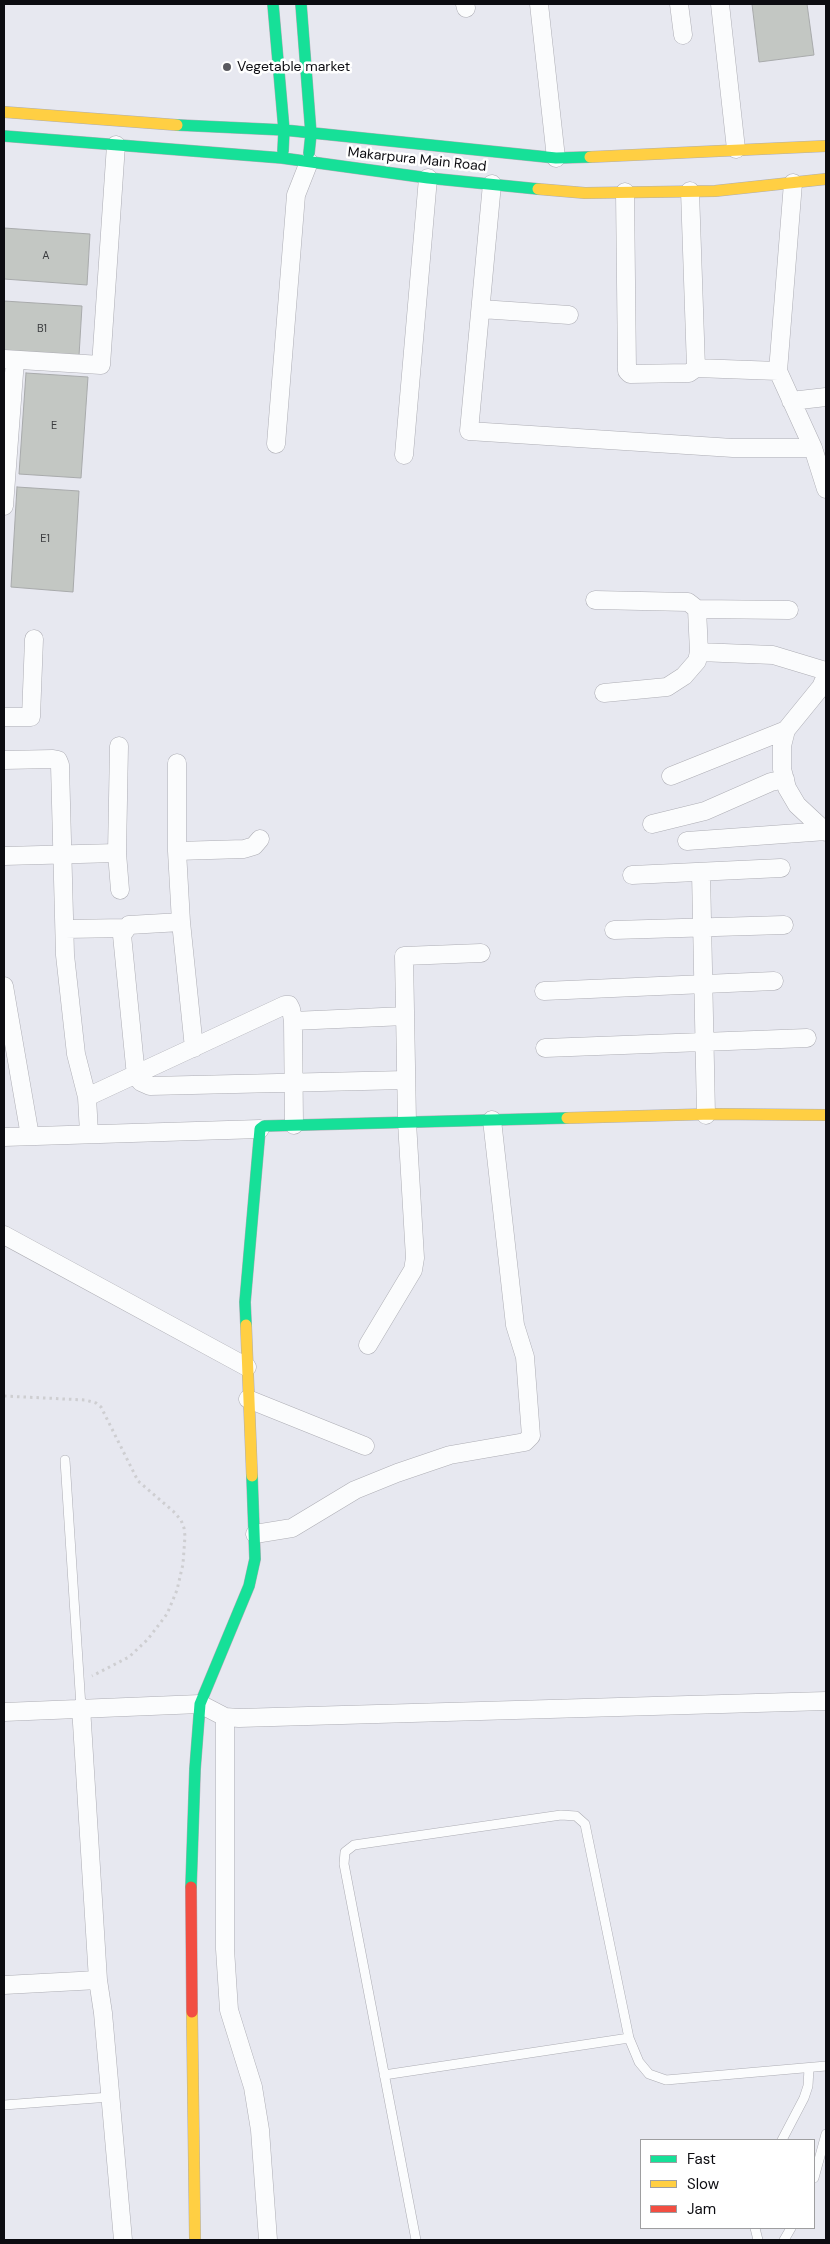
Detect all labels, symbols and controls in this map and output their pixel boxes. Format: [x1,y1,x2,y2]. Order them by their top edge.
place label: Vegetable market [237,59,350,75]
marker: Vegetable market [221,61,233,73]
street label: Makarpura Main Road [347,144,487,176]
house number: A [42,249,50,263]
house number: B1 [37,322,47,336]
house number: E [51,419,57,433]
house number: E1 [40,532,50,546]
legend [640,2139,815,2229]
text: Fast [687,2149,716,2169]
text: Slow [687,2174,719,2194]
text: Jam [687,2199,716,2219]

